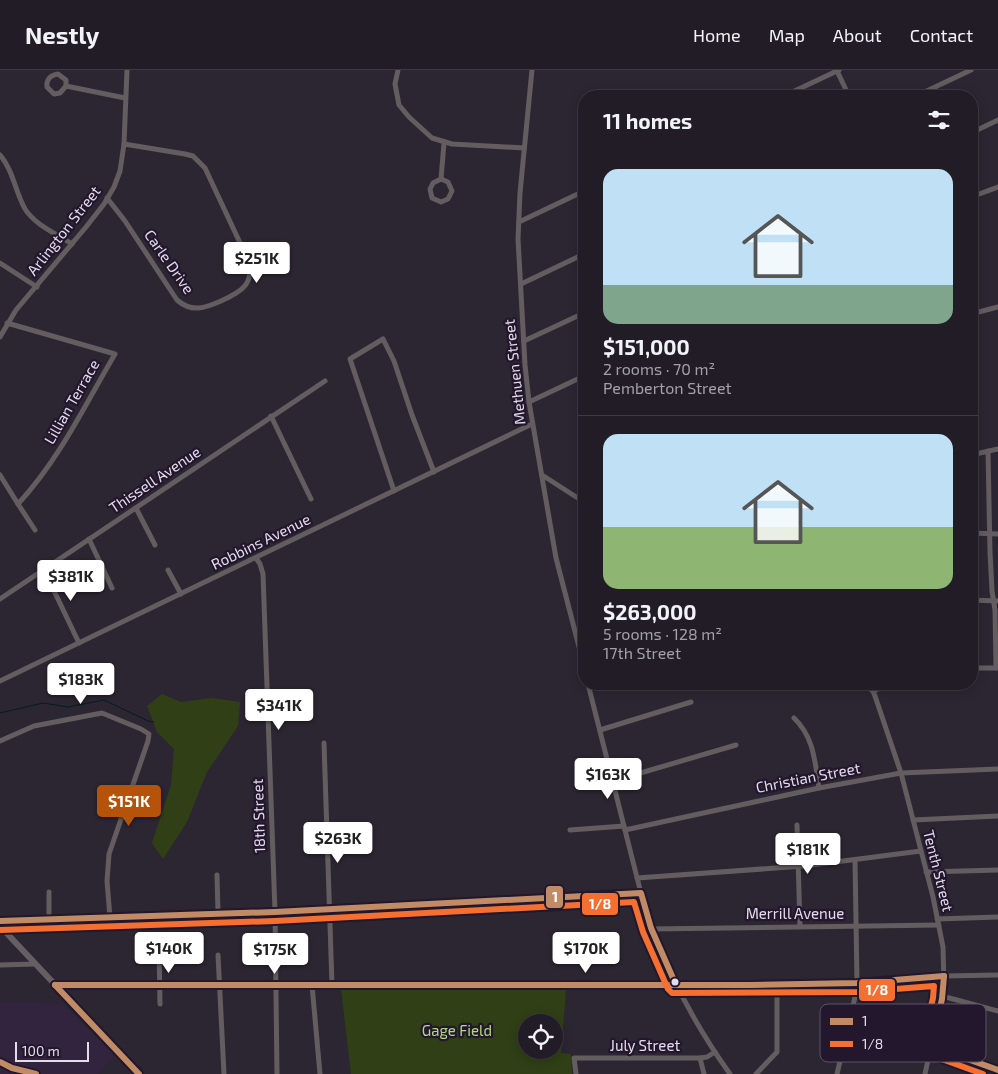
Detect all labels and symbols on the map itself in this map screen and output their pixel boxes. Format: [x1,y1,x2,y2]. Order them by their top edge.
street label: Arlington Street [23,182,104,279]
street label: Carle Drive [141,226,198,297]
pin: $251K [222,242,292,284]
street label: Methuen Street [499,318,528,426]
street label: Lillian Terrace [40,356,103,447]
street label: Thissell Avenue [105,442,204,516]
street label: Robbins Avenue [208,509,313,573]
pin: $381K [36,560,106,602]
pin: $183K [46,662,116,705]
pin: $341K [244,688,314,731]
pin: $163K [573,758,643,800]
street label: Christian Street [754,758,862,796]
street label: 18th Street [248,778,268,854]
pin: $151K [94,784,164,827]
pin: $263K [303,822,373,864]
street label: Tenth Street [920,828,958,914]
pin: $181K [773,832,843,875]
line badge: 1 [545,885,564,909]
text: 1 [552,888,558,905]
line badge: 1/8 [581,892,619,916]
text: 1/8 [589,895,611,912]
street label: Merrill Avenue [746,904,844,922]
pin: $140K [134,932,204,974]
pin: $175K [240,932,310,975]
pin: $170K [551,932,621,974]
unlabelled marker [670,977,680,987]
line badge: 1/8 [858,978,896,1002]
text: 1/8 [866,981,888,998]
legend [820,1004,986,1062]
text: 1 [862,1012,868,1029]
park label: Gage Field [422,1021,492,1039]
text: 1/8 [862,1035,883,1052]
street label: July Street [610,1036,680,1054]
scale bar [15,1039,89,1062]

